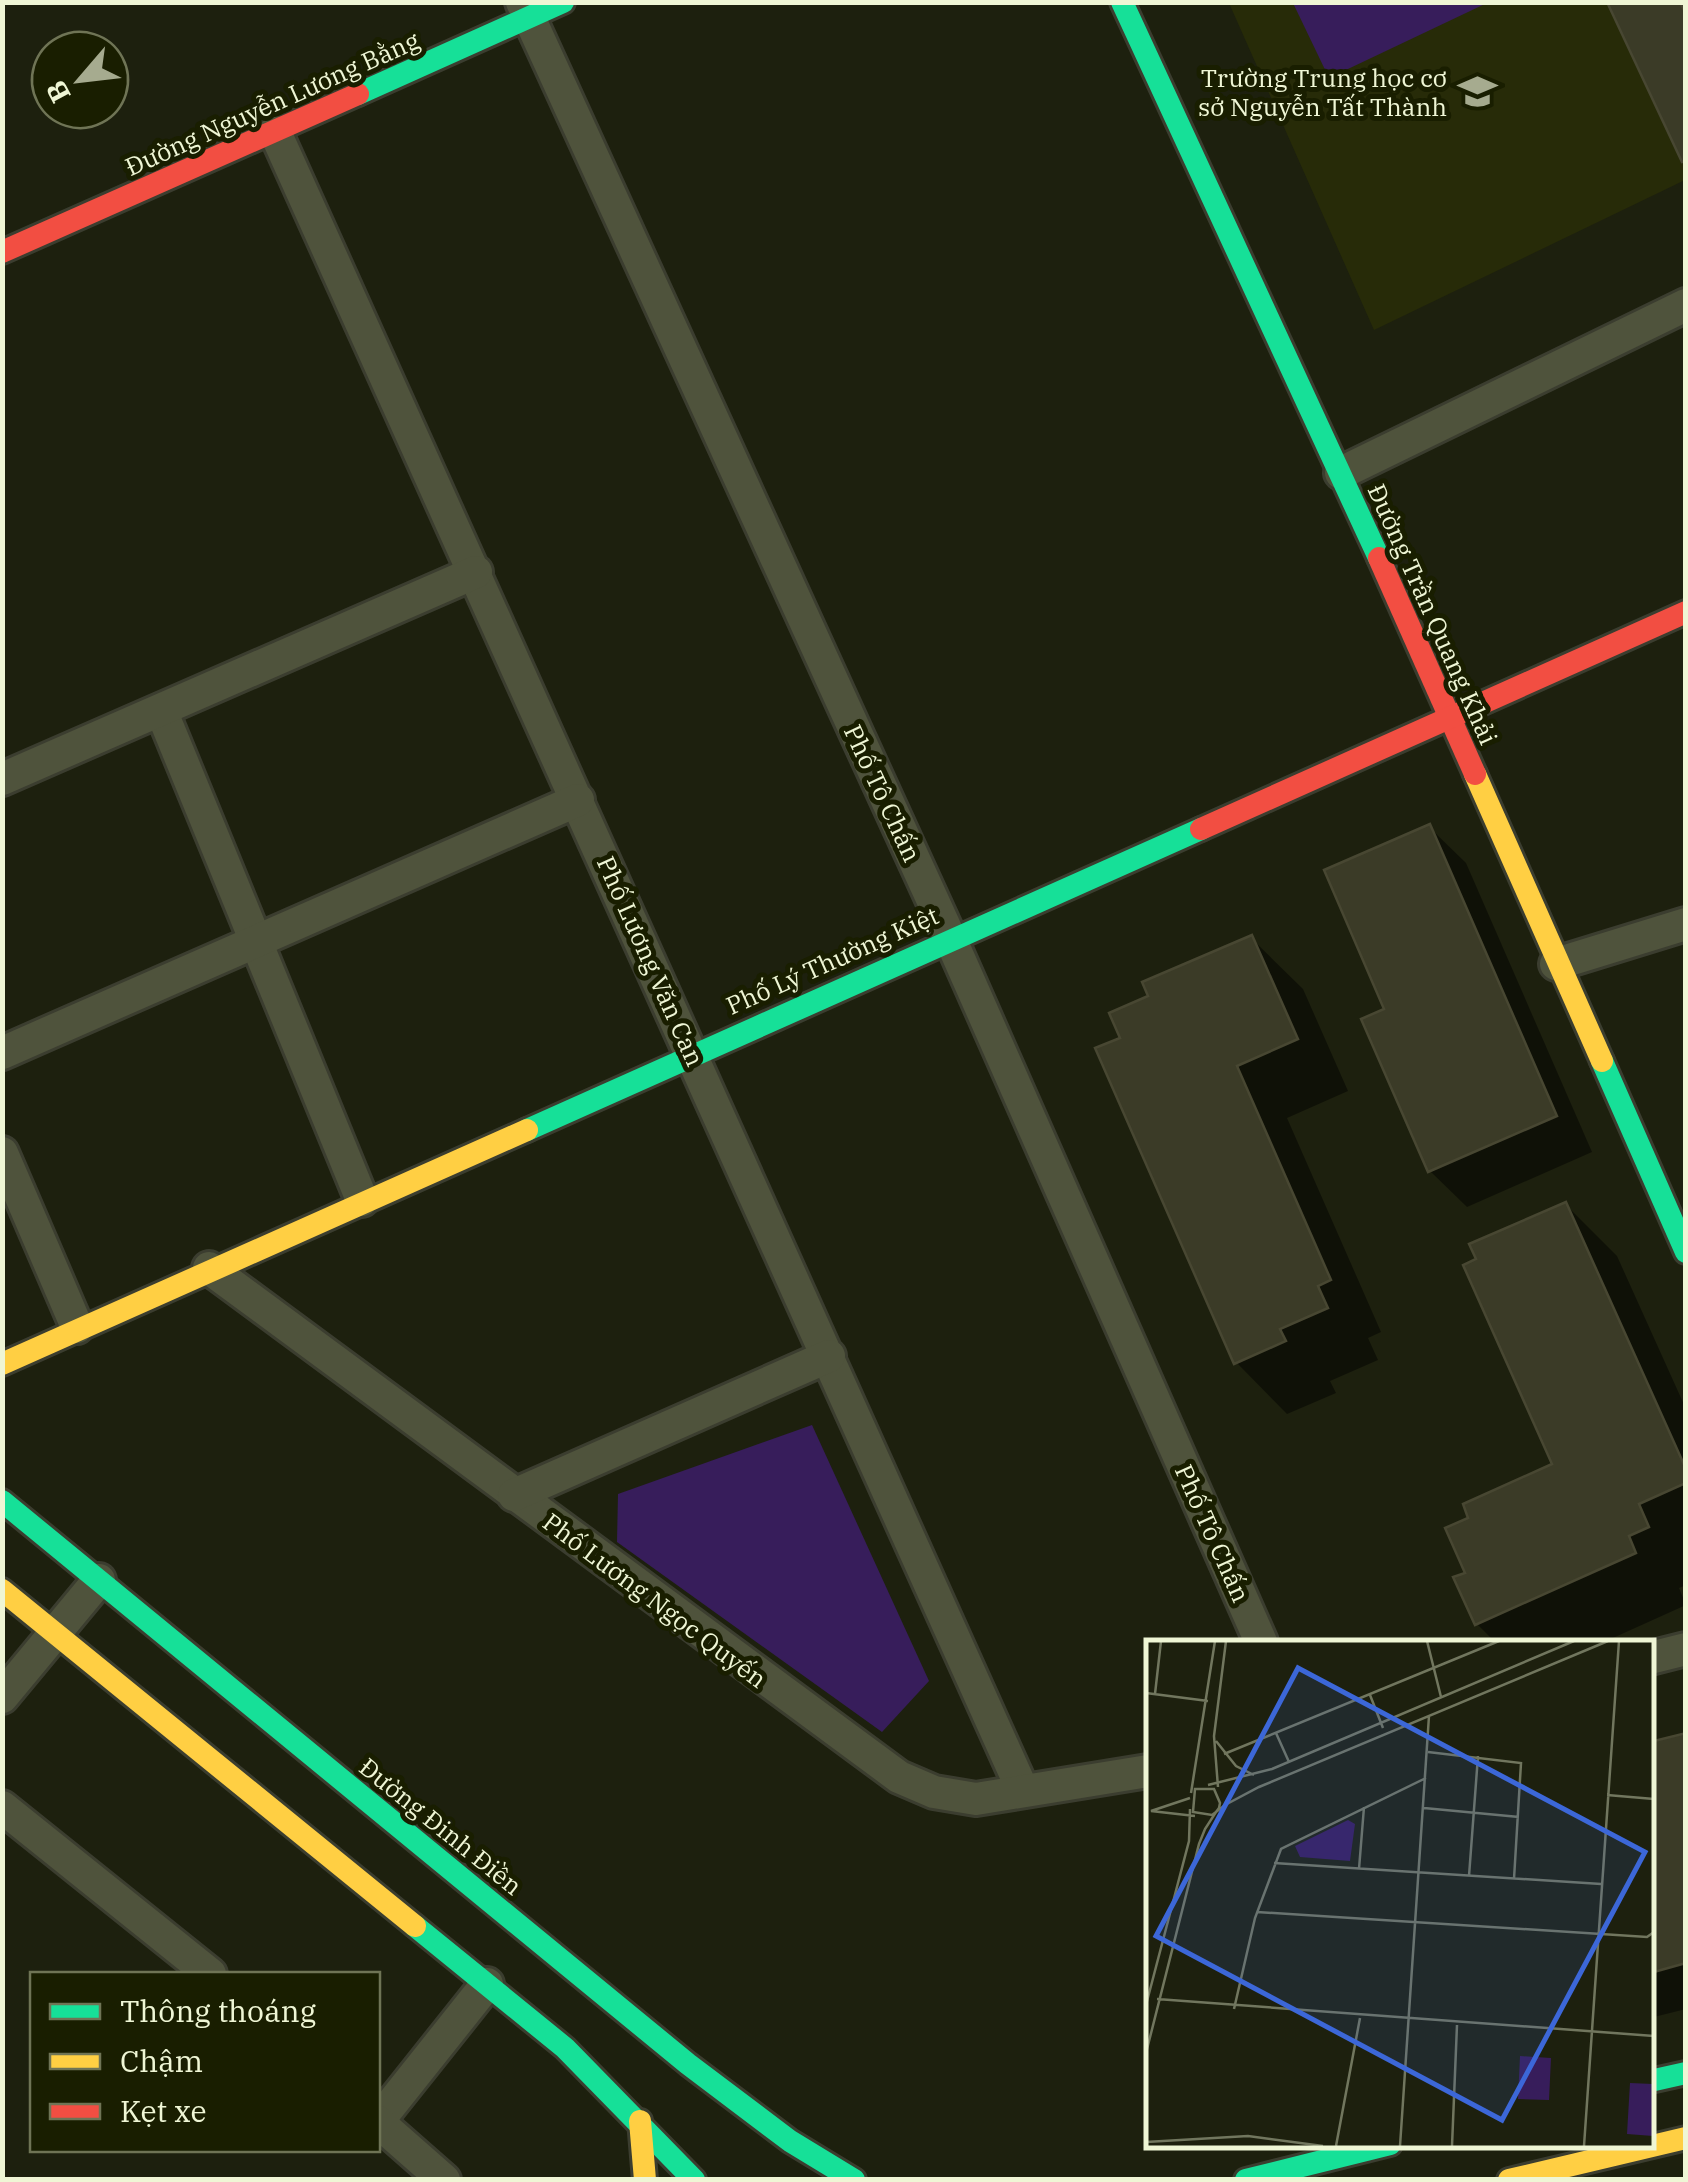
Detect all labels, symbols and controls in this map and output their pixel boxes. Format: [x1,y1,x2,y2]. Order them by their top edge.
street label: Đường Nguyễn Lương Bằng [120,23,425,183]
north arrow [30,30,130,130]
place label: Trường Trung học cơ sở Nguyễn Tất Thành [1198,61,1447,123]
school or university icon: Trường Trung học cơ sở Nguyễn Tất Thành [1456,70,1498,112]
text: B [37,75,78,109]
street label: Đường Trần Quang Khải [1361,478,1505,750]
street label: Phố Tô Chấn [837,719,929,867]
street label: Phố Lương Văn Can [590,851,712,1071]
street label: Phố Lý Thường Kiệt [721,898,943,1022]
street label: Phố Tô Chấn [1168,1459,1258,1607]
street label: Phố Lương Ngọc Quyến [536,1505,774,1695]
inset map [1146,1640,1653,2147]
street label: Đường Đinh Điền [353,1750,529,1902]
legend [30,1972,380,2152]
text: Thông thoáng [120,1991,316,2030]
text: Chậm [120,2041,203,2080]
text: Kẹt xe [120,2091,207,2130]

